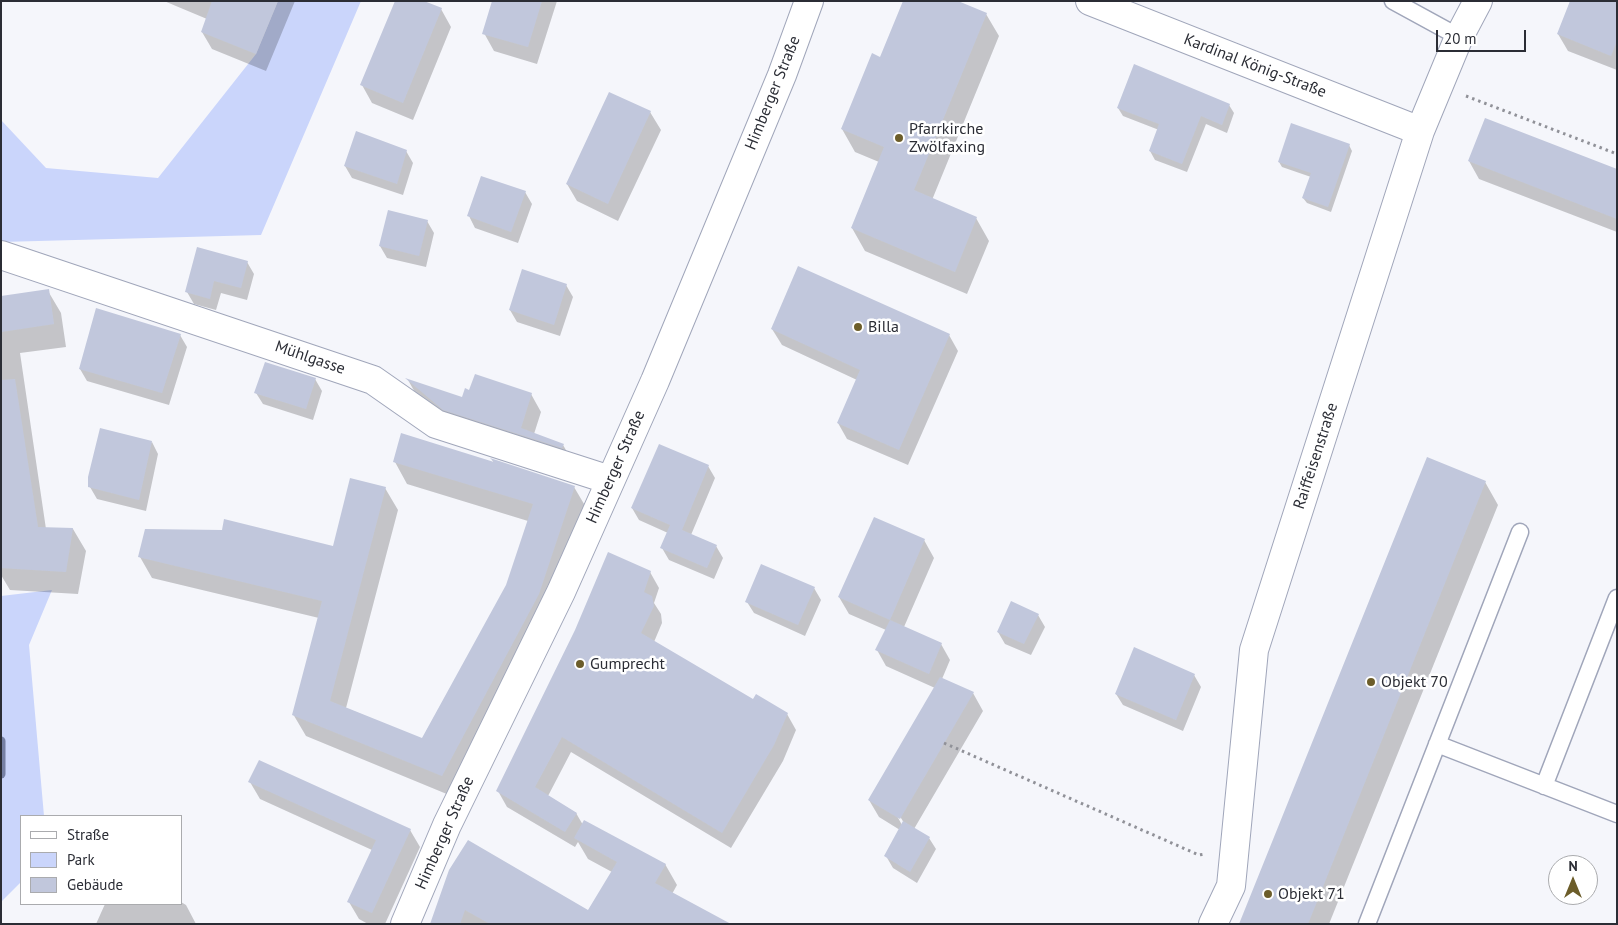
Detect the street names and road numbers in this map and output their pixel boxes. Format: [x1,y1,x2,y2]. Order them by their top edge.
street label: Kardinal König-Straße [1181,30,1329,102]
street label: Himberger Straße [741,33,805,153]
street label: Mühlgasse [272,337,348,379]
street label: Raiffeisenstraße [1290,400,1342,512]
street label: Himberger Straße [583,408,649,526]
street label: Himberger Straße [412,774,478,892]

